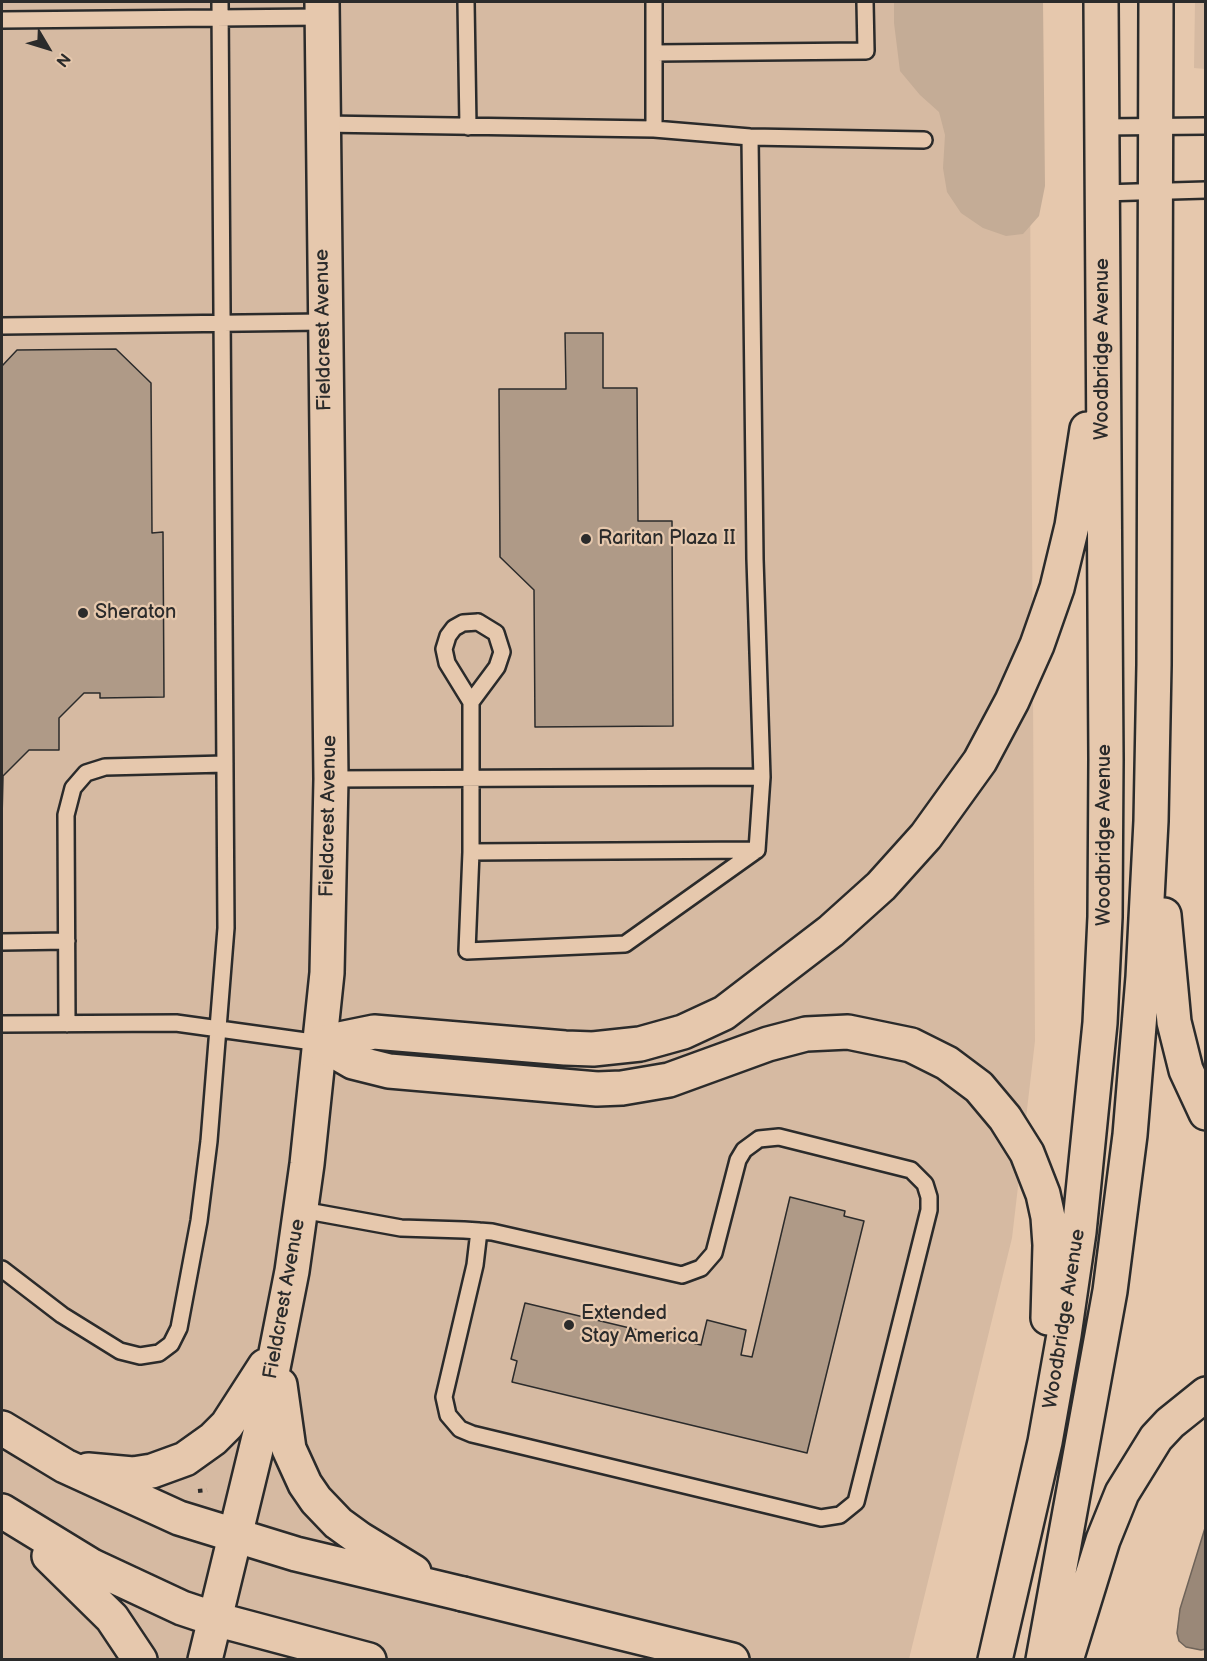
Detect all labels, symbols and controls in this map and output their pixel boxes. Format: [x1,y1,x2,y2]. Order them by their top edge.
north arrow [18,18,78,78]
text: N [51,49,74,70]
street label: Fieldcrest Avenue [311,249,337,411]
street label: Woodbridge Avenue [1091,258,1115,440]
place label: Raritan Plaza II [598,527,736,551]
marker: Raritan Plaza II [579,532,593,546]
place label: Sheraton [95,601,176,625]
marker: Sheraton [76,606,90,620]
street label: Fieldcrest Avenue [316,735,342,897]
street label: Woodbridge Avenue [1093,744,1117,926]
street label: Fieldcrest Avenue [259,1217,311,1381]
street label: Woodbridge Avenue [1039,1227,1091,1411]
place label: Extended Stay America [581,1302,699,1349]
marker: Extended Stay America [562,1318,576,1332]

